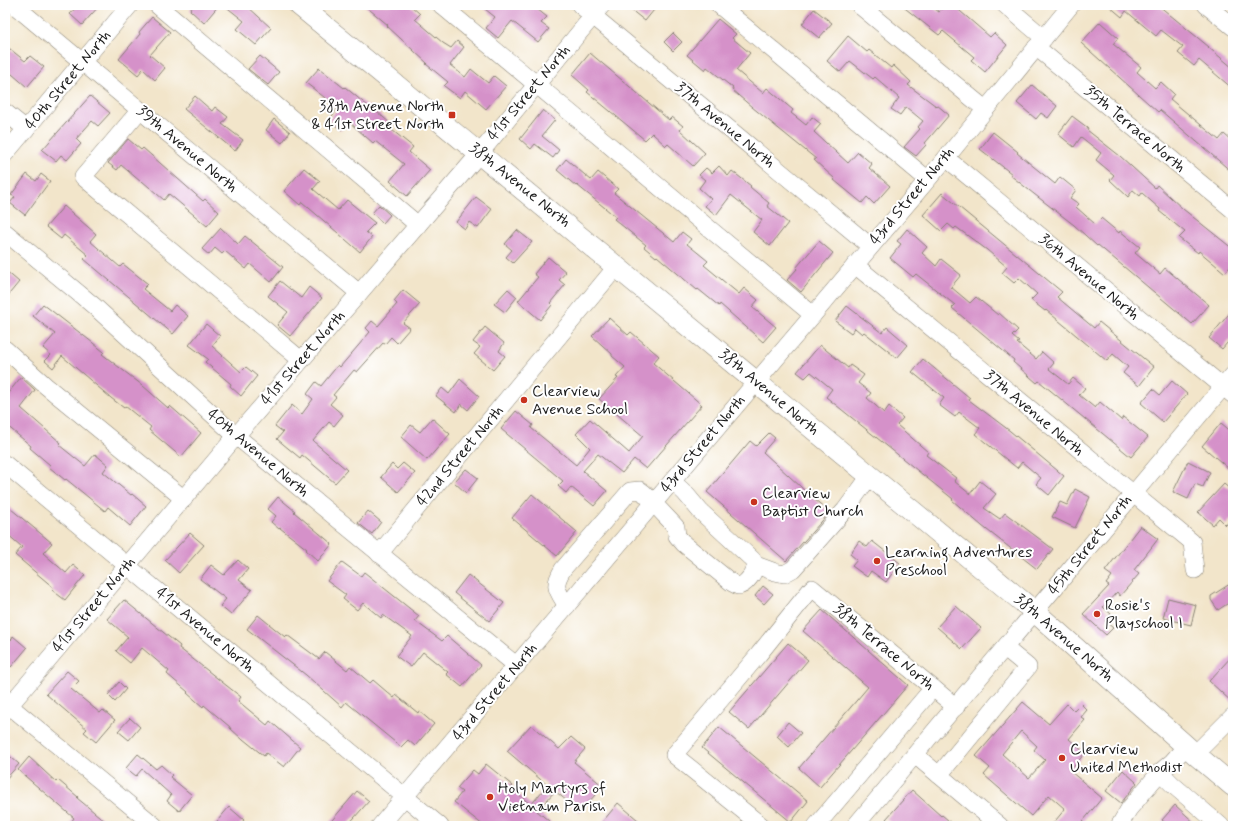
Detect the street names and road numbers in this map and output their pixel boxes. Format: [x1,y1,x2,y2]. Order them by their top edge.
street label: 40th Street North [20,26,116,134]
street label: 41st Street North [483,41,575,145]
street label: 37th Avenue North [671,77,779,173]
street label: 35th Terrace North [1080,80,1190,178]
street label: 39th Avenue North [132,101,242,197]
street label: 38th Avenue North [465,137,575,233]
street label: 43rd Street North [865,142,959,250]
street label: 36th Avenue North [1034,229,1144,325]
street label: 41st Street North [256,306,350,410]
street label: 38th Avenue North [714,344,824,440]
street label: 37th Avenue North [980,365,1088,461]
street label: 43rd Street North [656,390,750,498]
street label: 42nd Street North [412,401,508,511]
street label: 40th Avenue North [202,404,314,502]
street label: 45th Street North [1043,490,1137,600]
street label: 41st Street North [48,553,140,657]
street label: 41st Avenue North [151,582,259,678]
street label: 38th Avenue North [1010,589,1118,687]
street label: 38th Terrace North [829,598,939,696]
street label: 43rd Street North [448,638,542,746]

